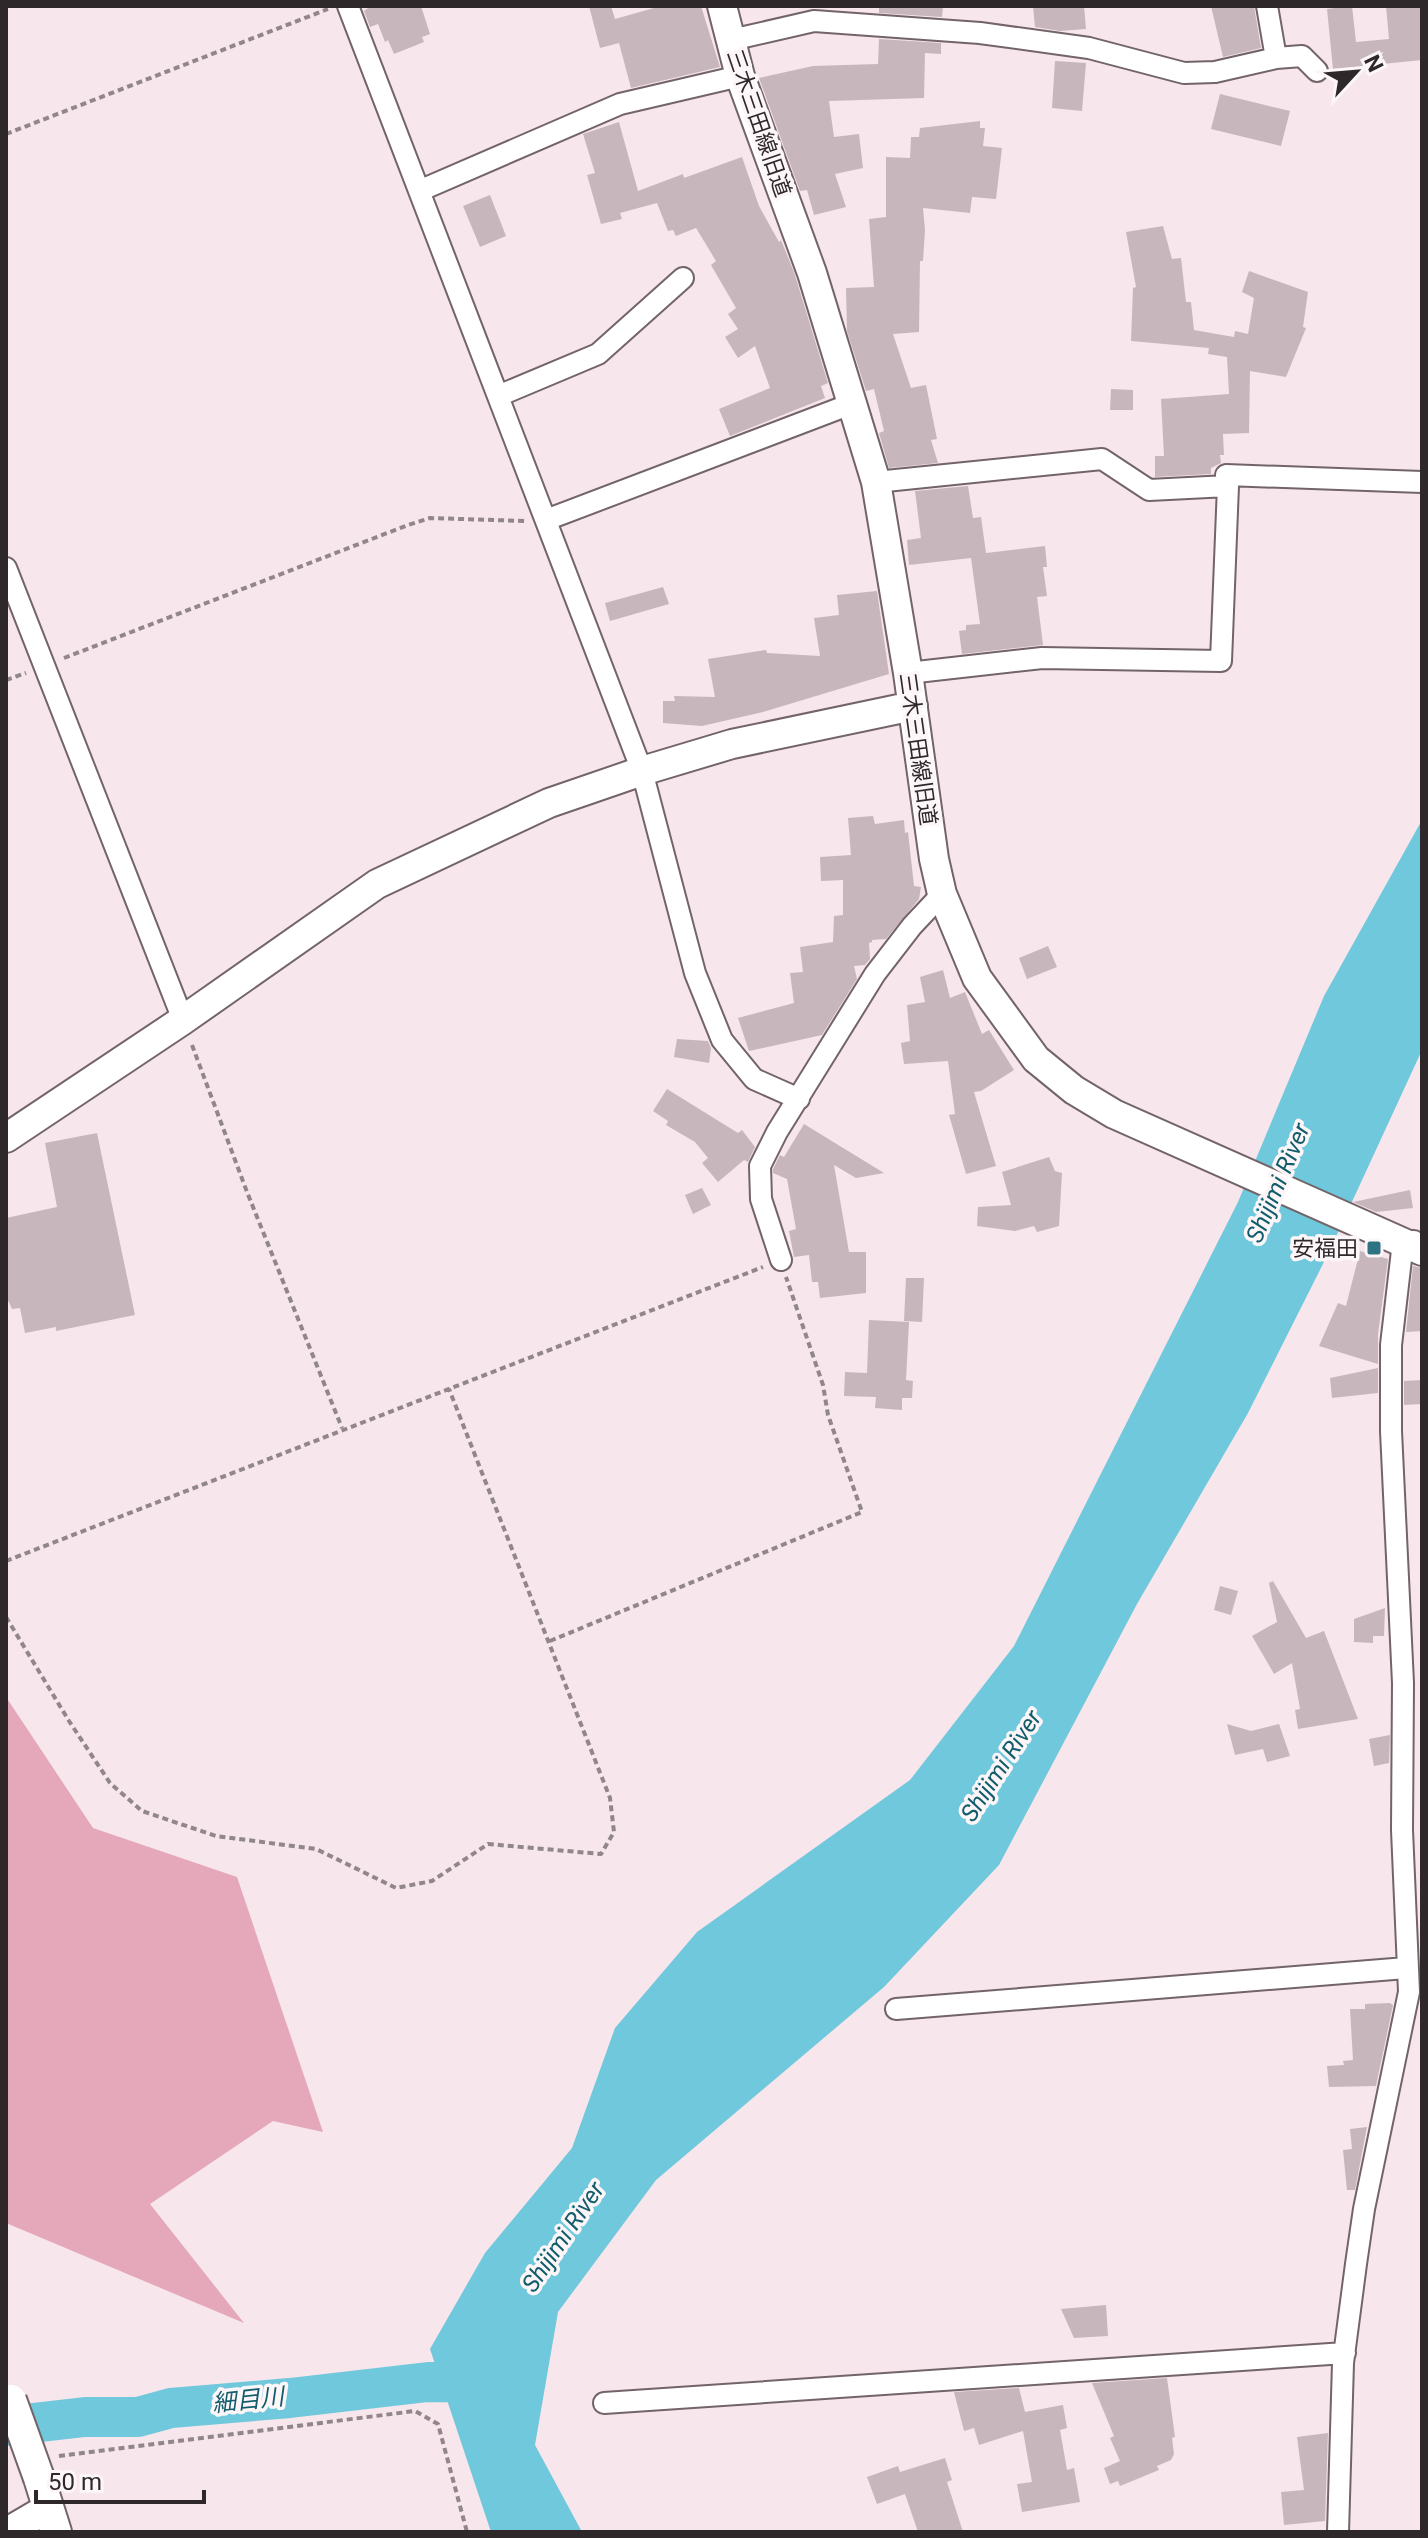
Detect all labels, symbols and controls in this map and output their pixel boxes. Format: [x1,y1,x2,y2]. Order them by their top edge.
north arrow [1316,32,1396,112]
street label: 三木三田線旧道 [722,46,796,200]
text: N [1359,51,1388,76]
street label: 三木三田線旧道 [895,671,941,827]
water label: Shijimi River [1240,1118,1316,1247]
place label: 安福田 [1292,1236,1358,1261]
marker: 安福田 [1365,1239,1383,1257]
water label: Shijimi River [955,1704,1048,1827]
water label: Shijimi River [516,2176,611,2297]
water label: 細目川 [211,2382,288,2418]
scale bar [36,2454,204,2504]
text: 50 m [48,2468,102,2496]

